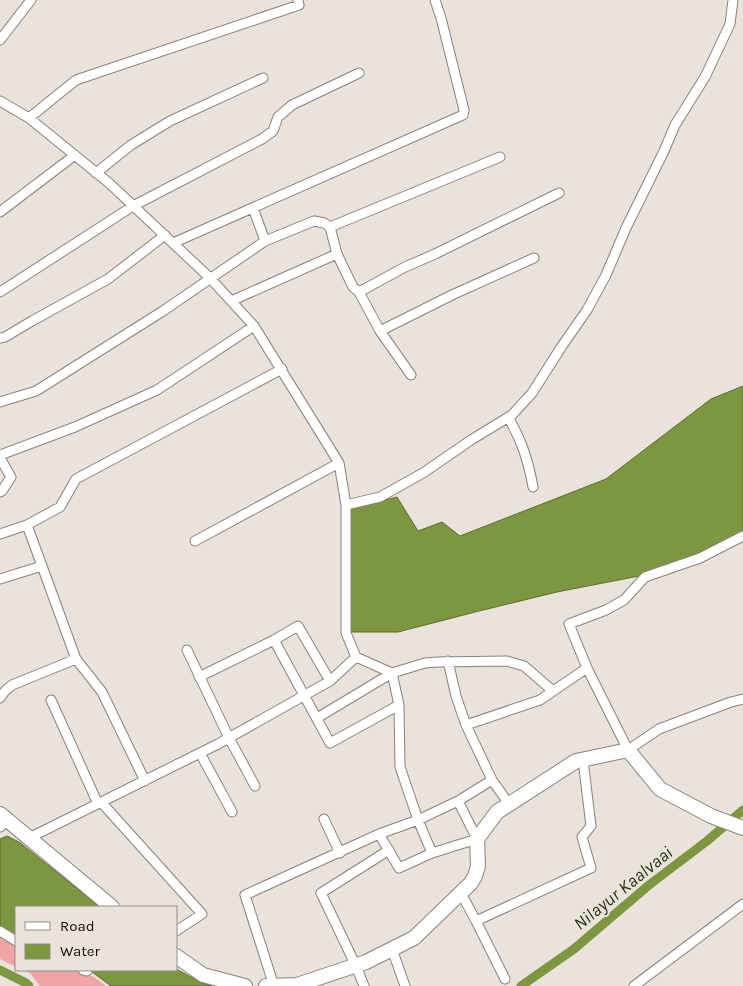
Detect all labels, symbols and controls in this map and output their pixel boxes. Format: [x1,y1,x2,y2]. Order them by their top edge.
water label: Nilayur Kaalvaai [569,841,677,935]
legend [15,906,178,971]
text: Road [60,917,95,935]
text: Water [60,942,101,960]

